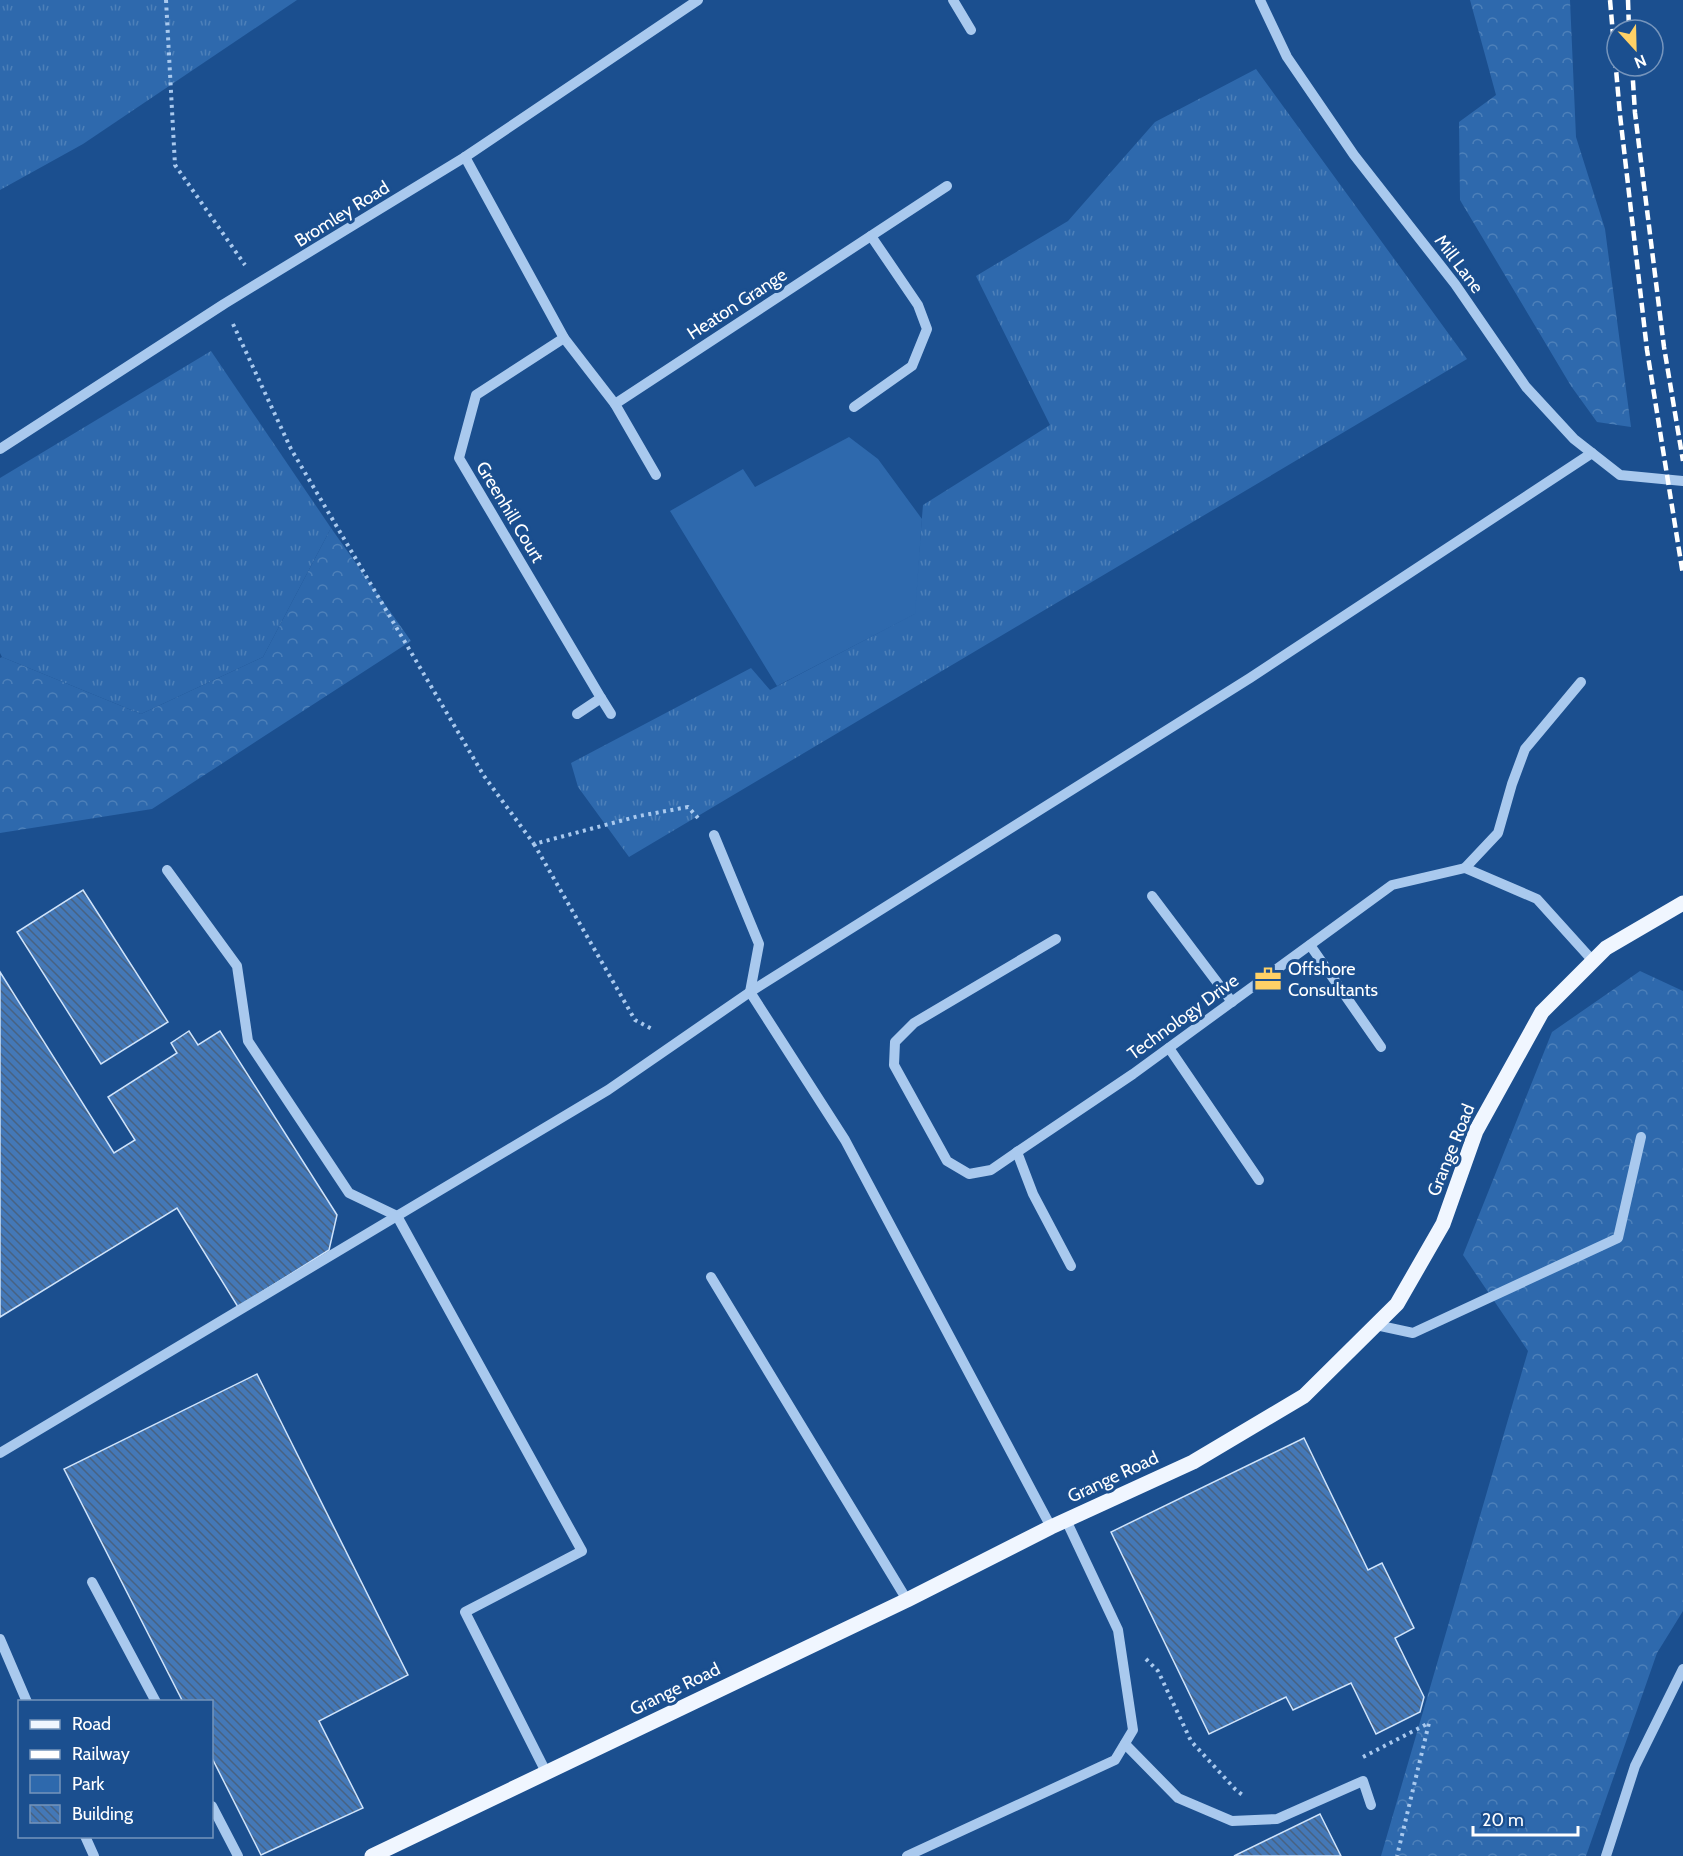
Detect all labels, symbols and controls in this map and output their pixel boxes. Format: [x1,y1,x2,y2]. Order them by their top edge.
north arrow [1605,18,1665,78]
text: N [1632,51,1649,72]
street label: Bromley Road [291,176,393,252]
street label: Mill Lane [1430,230,1488,298]
street label: Heaton Grange [683,264,791,344]
street label: Greenhill Court [471,457,549,567]
place label: Offshore Consultants [1288,958,1378,1001]
office icon: Offshore Consultants [1253,964,1283,994]
street label: Technology Drive [1123,969,1243,1065]
street label: Grange Road [1423,1101,1479,1199]
street label: Grange Road [1064,1446,1162,1508]
street label: Grange Road [626,1658,724,1720]
legend [18,1700,213,1838]
text: Road [72,1713,111,1735]
text: Railway [72,1743,130,1765]
text: Park [72,1773,105,1795]
scale bar [1473,1799,1578,1837]
text: Building [72,1803,134,1825]
text: 20 m [1482,1809,1524,1831]

